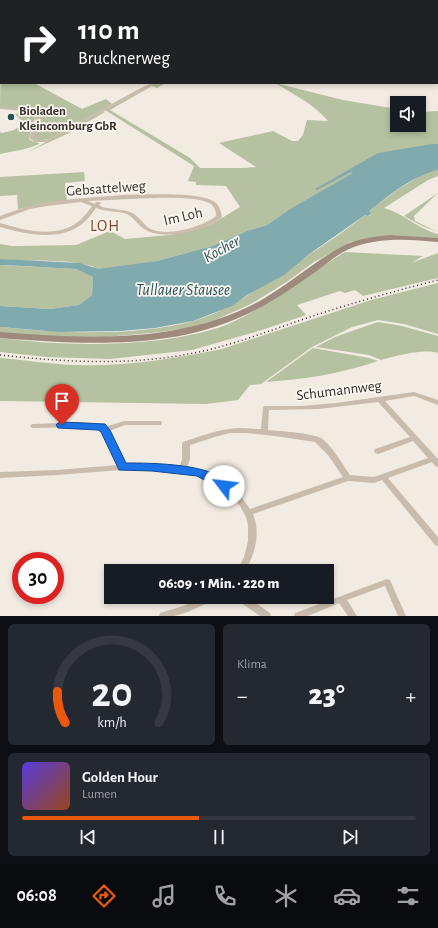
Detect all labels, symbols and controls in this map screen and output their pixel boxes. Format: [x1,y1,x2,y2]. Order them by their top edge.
icon: right [12,16,64,68]
text: 110 m [78,17,140,45]
text: Brucknerweg [78,50,170,68]
map controls [390,96,426,132]
button: sound [390,96,426,132]
place label: Bioladen Kleincomburg GbR [19,105,117,133]
marker: Bioladen Kleincomburg GbR [6,112,16,122]
street label: Gebsattelweg [66,178,147,199]
street label: Im Loh [162,205,204,228]
district label: LOH [90,218,120,234]
water label: Kocher [201,232,243,265]
water label: Tullauer Stausee [136,282,230,298]
street label: Schumannweg [296,378,383,403]
pin [45,384,79,425]
icon: arrive [51,390,73,412]
position arrow [203,465,245,507]
speed limit sign: 30 [12,552,64,604]
text: 06:09 · 1 Min. · 220 m [159,576,279,591]
text: Klima [237,658,267,671]
text: 20 [91,672,132,713]
text: 23° [308,680,345,710]
text: − [237,685,248,707]
text: + [405,685,416,707]
text: km/h [97,715,126,729]
text: Golden Hour [82,770,158,785]
text: Lumen [82,788,117,801]
icon: previous [77,826,99,848]
icon: pause [208,826,230,848]
icon: next [339,826,361,848]
icon: directions [90,882,118,910]
icon: music [150,882,178,910]
icon: phone [211,882,239,910]
icon: climate [272,882,300,910]
icon: car [333,882,361,910]
icon: filters [394,882,422,910]
text: 06:08 [16,887,57,905]

